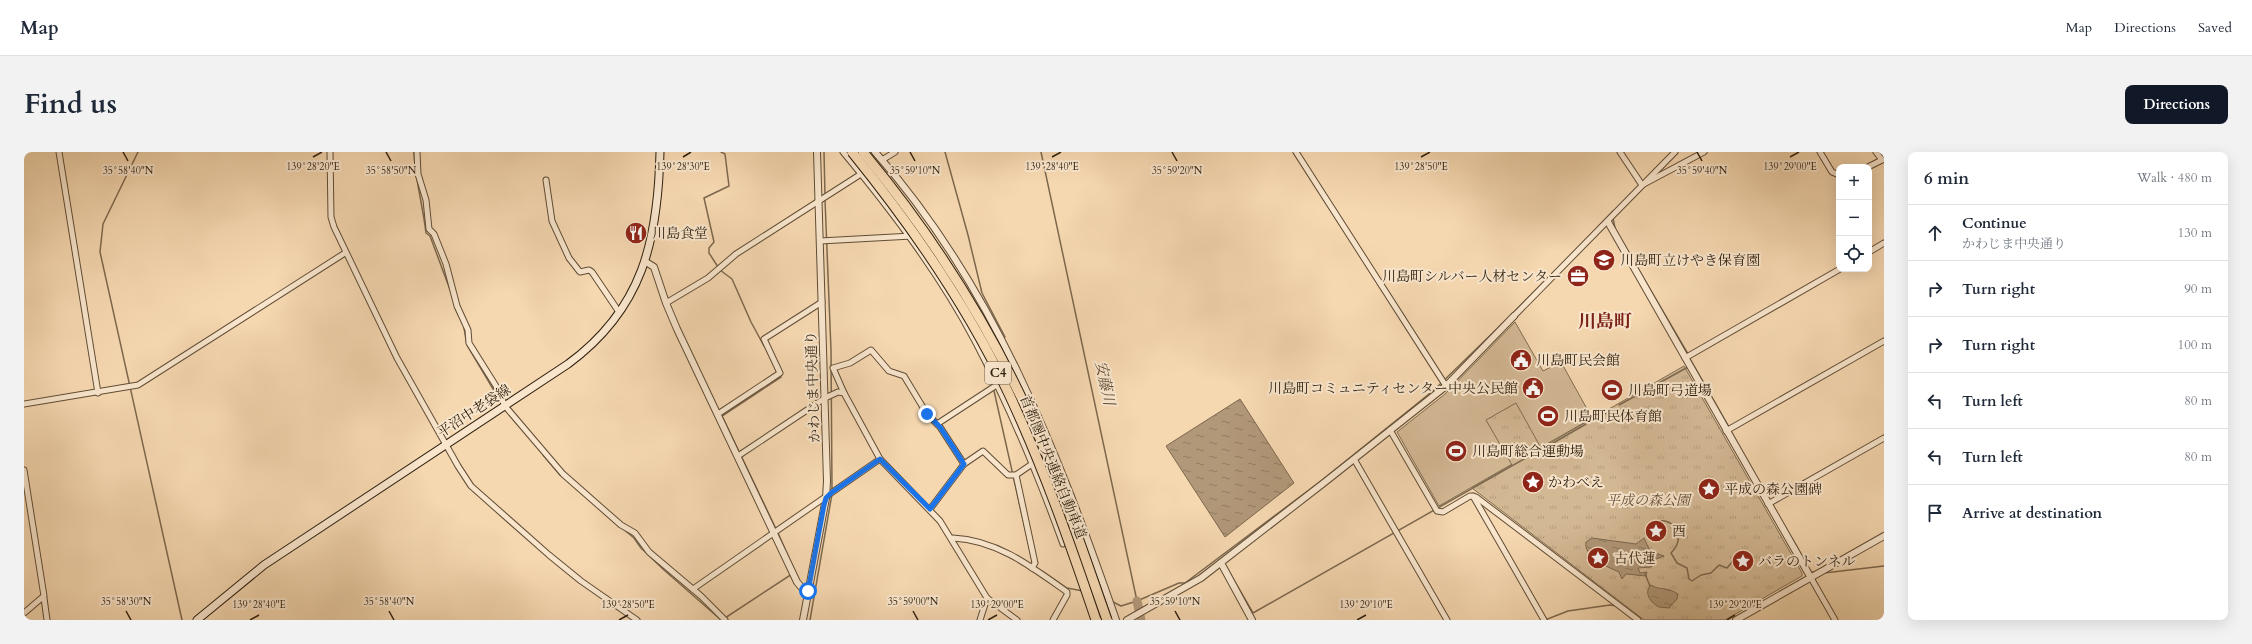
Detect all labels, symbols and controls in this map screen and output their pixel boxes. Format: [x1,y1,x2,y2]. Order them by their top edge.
text: Map [20,15,59,41]
text: Map [2066,18,2092,37]
text: Directions [2114,18,2176,37]
text: Saved [2198,18,2232,37]
text: Find us [24,85,117,123]
button: Directions [2125,85,2228,124]
text: 139°28'20"E [286,160,340,174]
text: 139°28'30"E [656,160,710,174]
text: 139°28'40"E [1025,160,1079,174]
text: 139°28'50"E [1394,160,1448,174]
text: 139°29'00"E [1763,160,1817,174]
text: 35°58'40"N [103,164,154,178]
text: 35°58'50"N [366,164,417,178]
text: 35°59'10"N [890,164,941,178]
text: 35°59'20"N [1152,164,1203,178]
text: 35°59'40"N [1677,164,1728,178]
map controls [1836,164,1872,272]
button: + [1836,164,1872,200]
text: 6 min [1924,167,1969,190]
text: Walk · 480 m [2137,169,2212,187]
button: − [1836,200,1872,236]
text: Continue [1962,213,2027,233]
restaurant icon: 川島食堂 [623,220,649,246]
icon: ahead [1924,222,1946,244]
place label: 川島食堂 [652,224,708,243]
text: 130 m [2178,224,2212,242]
text: かわじま中央通り [1962,235,2066,253]
button: locate [1836,236,1872,272]
school or university icon: 川島町立けやき保育園 [1591,247,1617,273]
place label: 川島町立けやき保育園 [1620,251,1760,270]
office icon: 川島町シルバー人材センター [1565,263,1591,289]
place label: 川島町シルバー人材センター [1382,267,1562,286]
icon: right [1924,278,1946,300]
text: Turn right [1962,279,2035,299]
text: 90 m [2184,280,2212,298]
district label: 川島町 [1578,309,1632,334]
street label: かわじま中央通り [802,331,824,443]
icon: right [1924,334,1946,356]
text: Turn right [1962,335,2035,355]
text: 100 m [2178,336,2212,354]
public building icon: 川島町民会館 [1508,347,1534,373]
place label: 川島町民会館 [1536,351,1620,370]
water label: 安藤川 [1091,359,1120,409]
road number: C4 [985,362,1011,384]
public building icon: 川島町コミュニティセンター中央公民館 [1520,375,1546,401]
sports icon: 川島町弓道場 [1599,377,1625,403]
place label: 川島町コミュニティセンター中央公民館 [1268,379,1518,398]
street label: 平沼中老袋線 [434,380,514,442]
place label: 川島町弓道場 [1628,381,1712,400]
icon: left [1924,390,1946,412]
text: Turn left [1962,391,2023,411]
street label: 首都圏中央連絡自動車道 [1015,392,1091,542]
text: 80 m [2184,392,2212,410]
sports icon: 川島町民体育館 [1535,403,1561,429]
route end [918,405,936,423]
place label: 川島町民体育館 [1564,407,1662,426]
sports icon: 川島町総合運動場 [1443,438,1469,464]
place label: 川島町総合運動場 [1472,442,1584,461]
icon: left [1924,446,1946,468]
text: Turn left [1962,447,2023,467]
text: 80 m [2184,448,2212,466]
place icon: かわべえ [1520,469,1546,495]
place label: かわべえ [1548,473,1604,492]
place icon: 平成の森公園碑 [1696,476,1722,502]
place label: 平成の森公園碑 [1724,480,1822,499]
park label: 平成の森公園 [1606,491,1692,510]
icon: arrive [1924,502,1946,524]
text: Arrive at destination [1962,503,2102,523]
place icon: 酉 [1643,518,1669,544]
place label: 酉 [1672,522,1686,541]
place icon: 古代蓮 [1585,545,1611,571]
place icon: バラのトンネル [1730,548,1756,574]
place label: 古代蓮 [1614,549,1656,568]
place label: バラのトンネル [1758,552,1856,571]
route start [799,582,817,600]
text: 35°58'30"N [101,595,152,609]
text: 35°58'40"N [364,595,415,609]
text: 35°59'00"N [888,595,939,609]
text: 35°59'10"N [1150,595,1201,609]
text: 139°28'40"E [232,598,286,612]
text: 139°28'50"E [601,598,655,612]
text: 139°29'00"E [970,598,1024,612]
text: 139°29'10"E [1339,598,1393,612]
text: 139°29'20"E [1708,598,1762,612]

